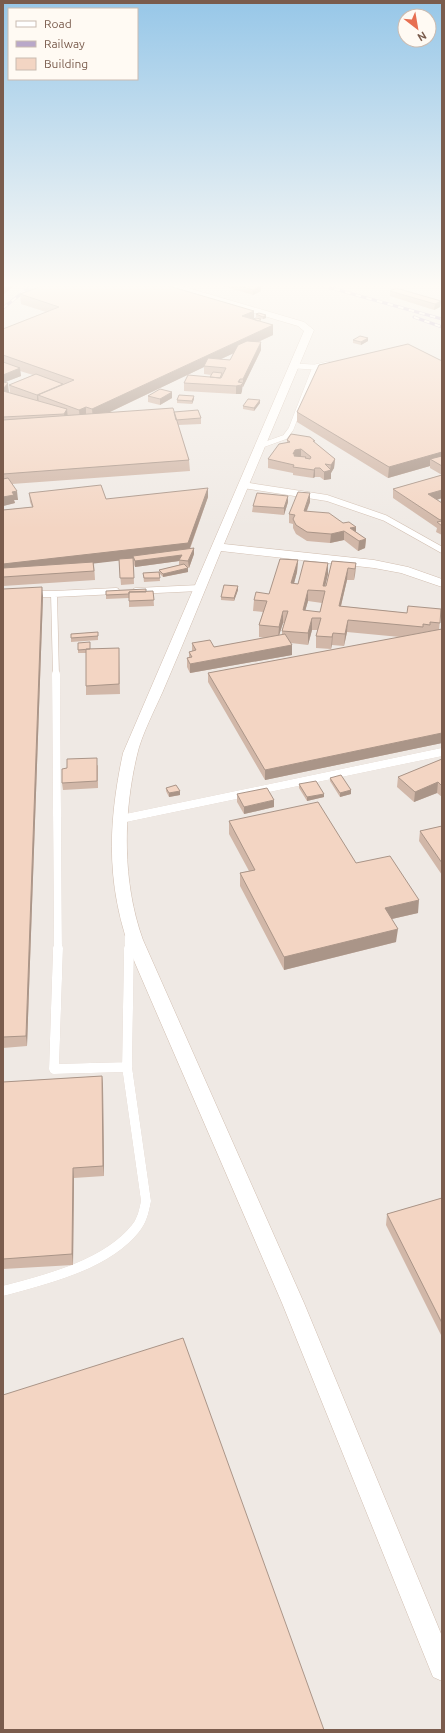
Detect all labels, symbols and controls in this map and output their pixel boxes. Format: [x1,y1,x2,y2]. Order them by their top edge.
legend [8,8,138,80]
north arrow [397,8,437,48]
text: Road [44,17,72,30]
text: N [416,29,429,44]
text: Railway [44,37,85,50]
text: Building [44,57,88,70]

